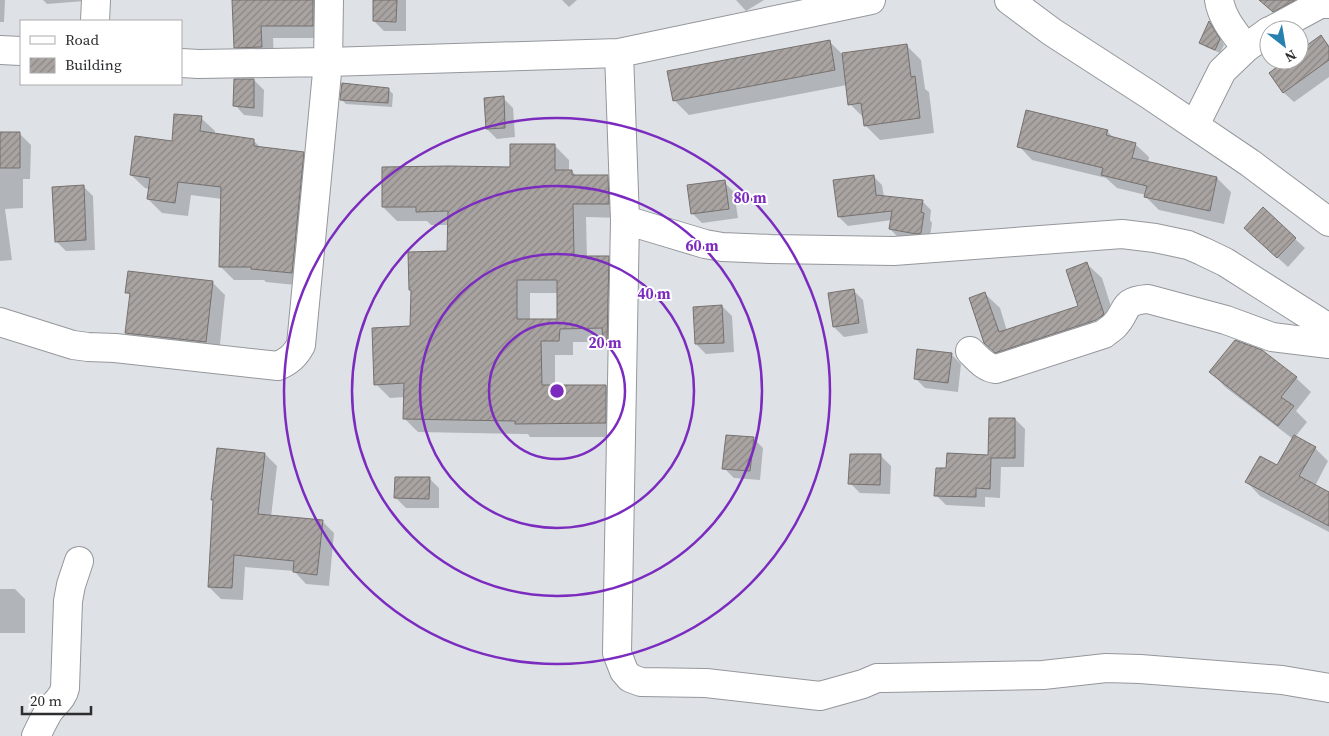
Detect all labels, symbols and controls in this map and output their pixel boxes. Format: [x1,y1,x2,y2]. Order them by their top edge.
legend [20,20,182,85]
north arrow [1259,20,1309,70]
text: Road [65,29,99,50]
text: N [1281,45,1300,67]
text: Building [65,54,122,75]
text: 80 m [733,187,767,208]
text: 60 m [685,235,719,256]
text: 40 m [637,283,671,304]
text: 20 m [588,332,622,353]
centre of rings [548,382,566,400]
scale bar [22,684,91,716]
text: 20 m [30,690,62,711]

